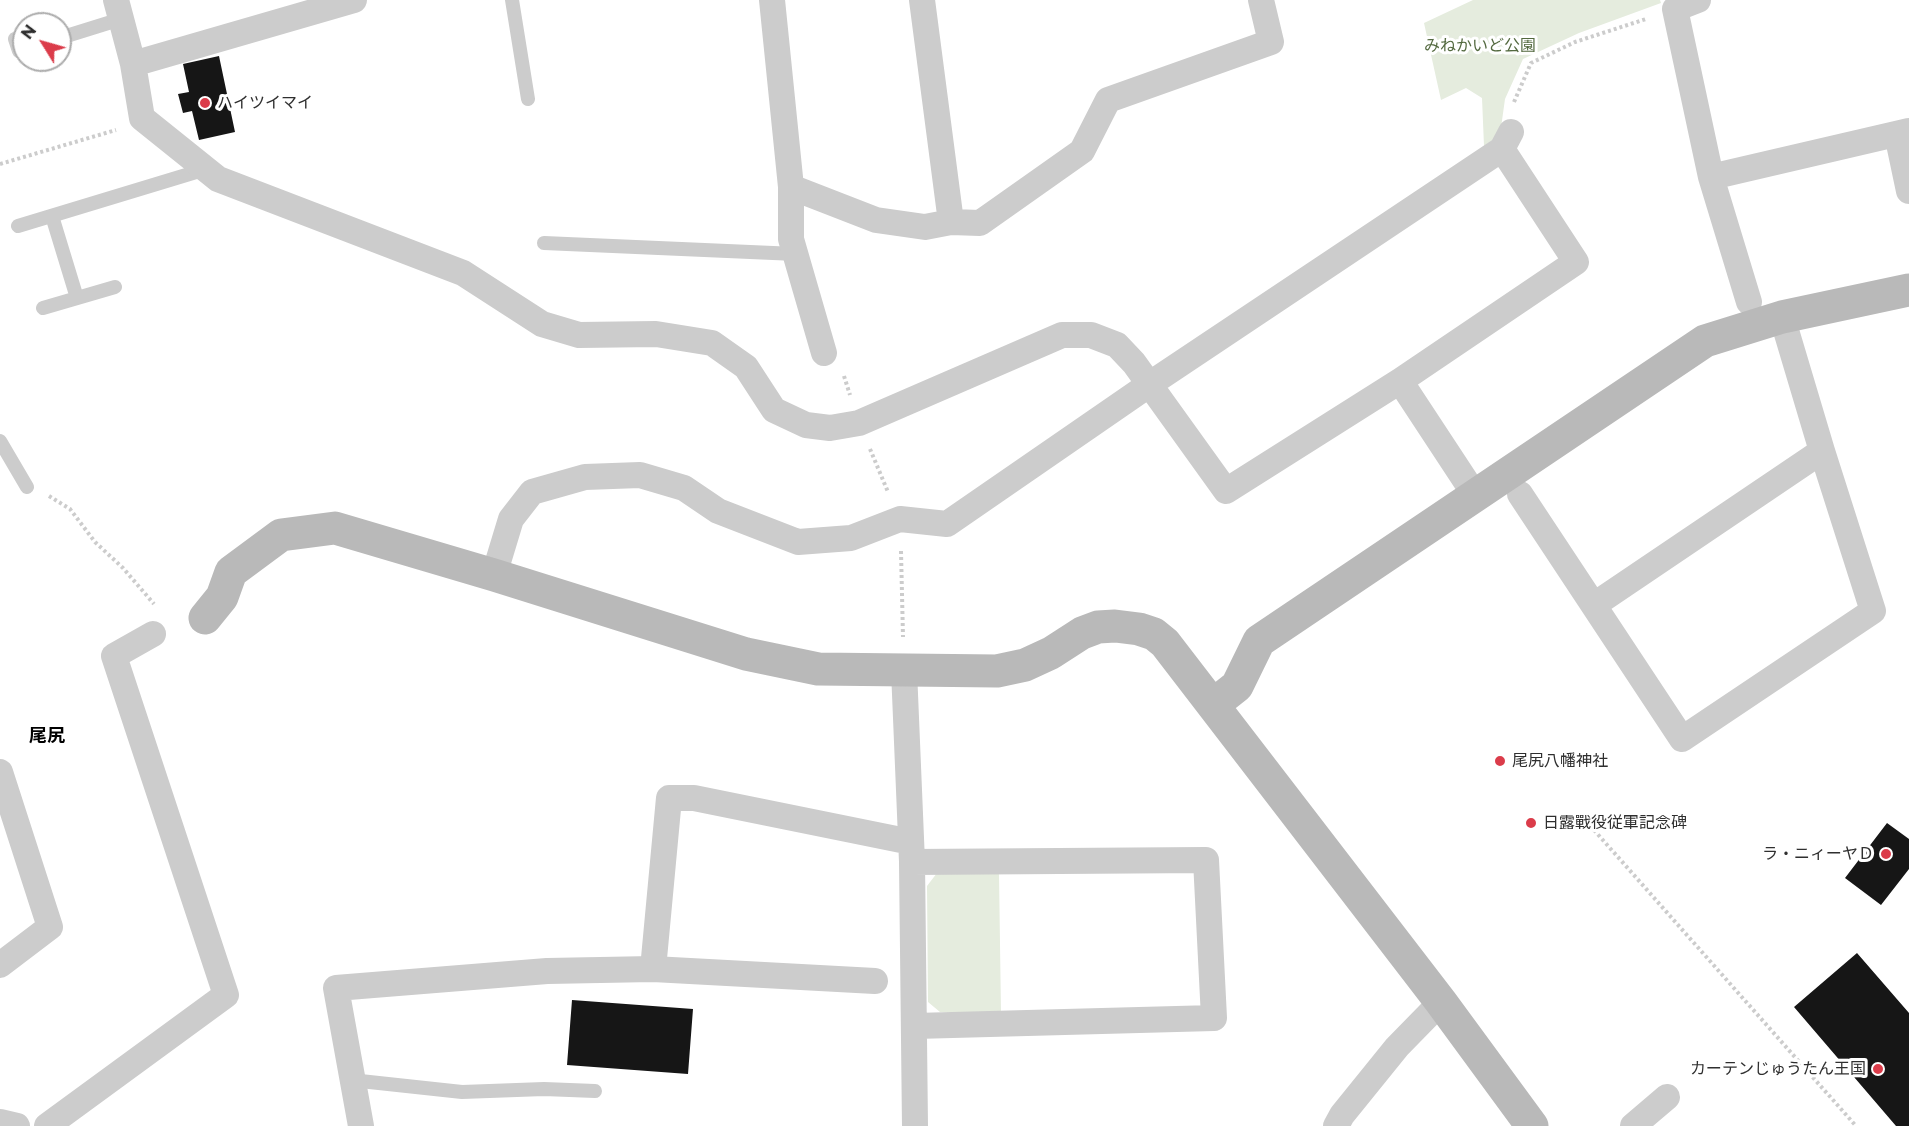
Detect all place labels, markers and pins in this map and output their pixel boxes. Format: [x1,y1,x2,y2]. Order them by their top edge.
place label: ハイツイマイ [217,93,313,113]
marker: ハイツイマイ [198,96,212,110]
place label: 尾尻八幡神社 [1512,751,1608,771]
marker: 尾尻八幡神社 [1493,754,1507,768]
place label: 日露戰役従軍記念碑 [1543,813,1687,833]
marker: 日露戰役従軍記念碑 [1524,816,1538,830]
place label: ラ・ニィーヤＤ [1762,844,1874,864]
marker: ラ・ニィーヤＤ [1879,847,1893,861]
place label: カーテンじゅうたん王国 [1690,1059,1866,1079]
marker: カーテンじゅうたん王国 [1871,1062,1885,1076]

